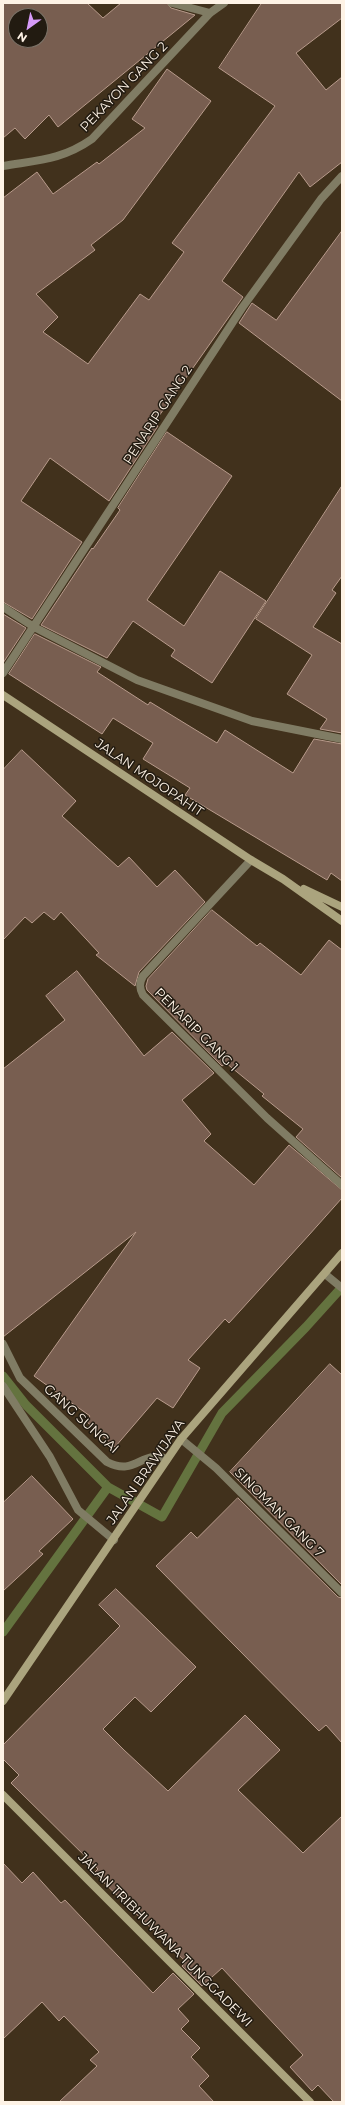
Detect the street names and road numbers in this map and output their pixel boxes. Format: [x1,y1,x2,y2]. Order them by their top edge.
street label: PEKAYON GANG 2 [77,39,171,135]
street label: PENARIP GANG 2 [120,363,196,467]
street label: JALAN MOJOPAHIT [92,736,206,820]
street label: PENARIP GANG 1 [151,985,241,1075]
street label: GANG SUNGAI [40,1381,122,1457]
street label: JALAN BRAWIJAYA [104,1416,188,1528]
street label: SINOMAN GANG 7 [231,1465,327,1561]
street label: JALAN TRIBHUWANA TUNGGADEWI [75,1850,255,2030]

